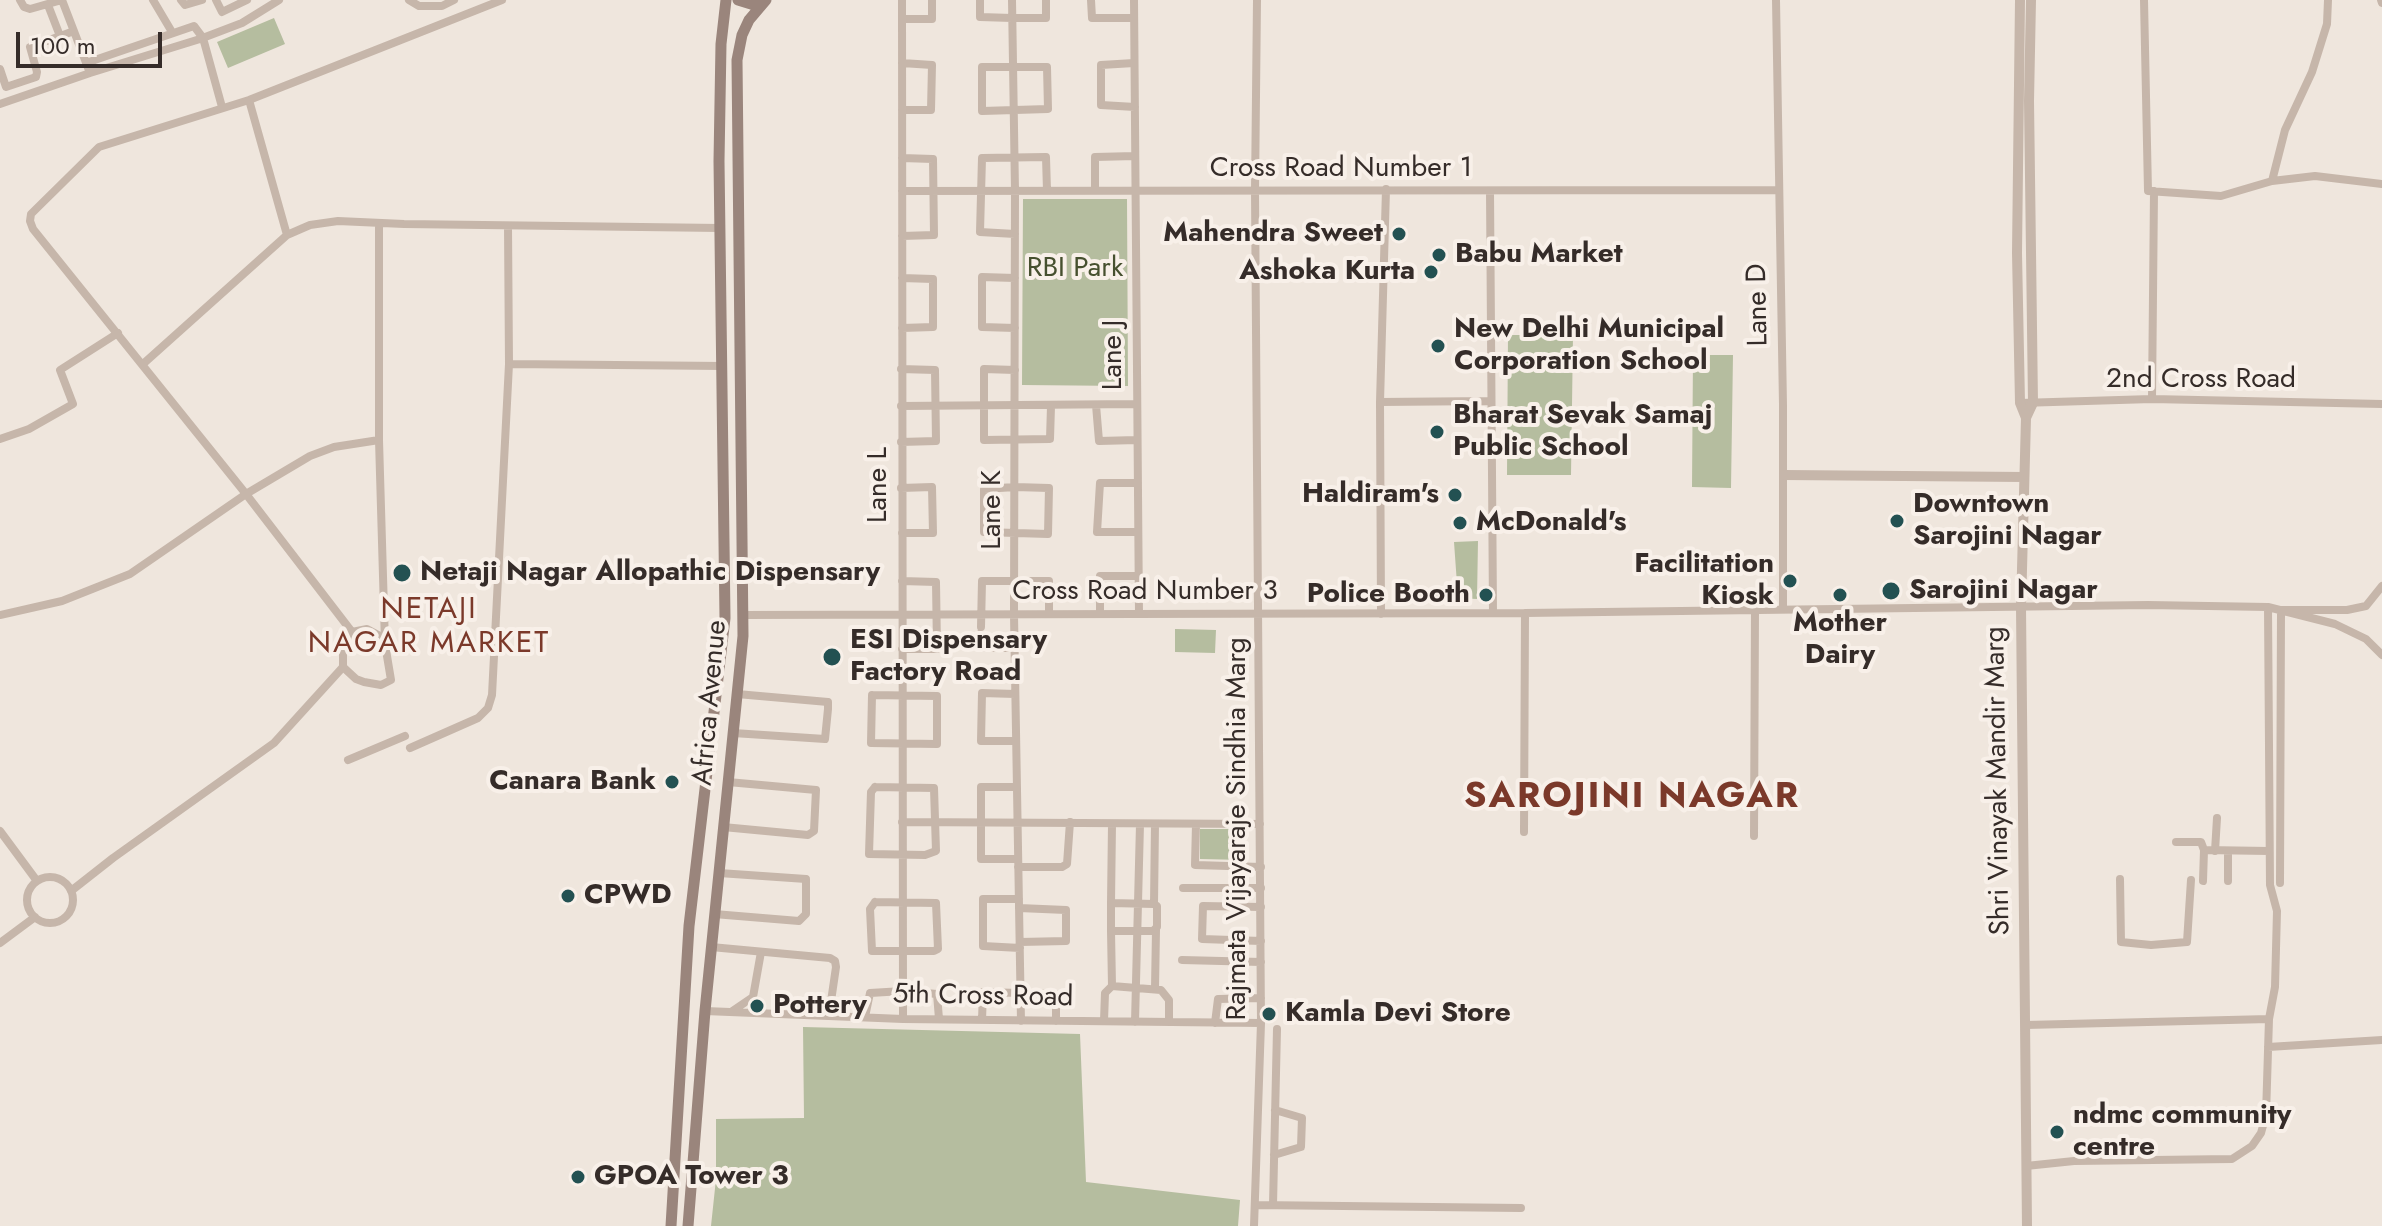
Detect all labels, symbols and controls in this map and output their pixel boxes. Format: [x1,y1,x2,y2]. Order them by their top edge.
scale bar [20,16,166,66]
text: 100 m [30,28,96,63]
street label: Cross Road Number 1 [1210,152,1472,186]
place label: Mahendra Sweet [1163,217,1383,251]
marker: Mahendra Sweet [1390,225,1408,243]
place label: Babu Market [1455,238,1623,272]
marker: Babu Market [1430,246,1448,264]
park label: RBI Park [1027,252,1123,286]
place label: Ashoka Kurta [1239,255,1415,289]
marker: Ashoka Kurta [1422,263,1440,281]
street label: Lane D [1741,263,1777,347]
place label: New Delhi Municipal Corporation School [1454,313,1724,379]
street label: Lane J [1097,320,1131,390]
marker: New Delhi Municipal Corporation School [1429,337,1447,355]
street label: 2nd Cross Road [2106,363,2296,397]
place label: Bharat Sevak Samaj Public School [1453,399,1712,465]
marker: Bharat Sevak Samaj Public School [1428,423,1446,441]
street label: Lane L [862,447,896,523]
street label: Lane K [976,470,1010,550]
place label: Haldiram's [1302,478,1439,512]
marker: Haldiram's [1446,486,1464,504]
place label: Downtown Sarojini Nagar [1913,488,2102,554]
place label: McDonald's [1476,506,1626,540]
marker: Downtown Sarojini Nagar [1888,512,1906,530]
marker: McDonald's [1451,514,1469,532]
place label: Facilitation Kiosk [1634,548,1774,614]
place label: Netaji Nagar Allopathic Dispensary [420,556,880,590]
marker: Netaji Nagar Allopathic Dispensary [391,562,413,584]
marker: Facilitation Kiosk [1781,572,1799,590]
place label: Sarojini Nagar [1909,574,2098,608]
street label: Cross Road Number 3 [1012,575,1278,609]
place label: Police Booth [1307,578,1470,612]
marker: Sarojini Nagar [1880,580,1902,602]
marker: Police Booth [1477,586,1495,604]
marker: Mother Dairy [1831,586,1849,604]
district label: NETAJI NAGAR MARKET [308,593,550,664]
place label: Mother Dairy [1793,607,1887,673]
street label: Africa Avenue [687,619,735,787]
place label: ESI Dispensary Factory Road [850,624,1047,690]
street label: Shri Vinayak Mandir Marg [1980,626,2018,936]
street label: Rajmata Vijayaraje Sindhia Marg [1221,637,1255,1021]
marker: ESI Dispensary Factory Road [821,646,843,668]
place label: Canara Bank [489,765,656,799]
marker: Canara Bank [663,773,681,791]
district label: SAROJINI NAGAR [1464,776,1800,820]
place label: CPWD [584,879,671,913]
marker: CPWD [559,887,577,905]
street label: 5th Cross Road [892,979,1074,1015]
place label: Pottery [773,989,867,1023]
marker: Pottery [748,997,766,1015]
place label: Kamla Devi Store [1285,997,1511,1031]
marker: Kamla Devi Store [1260,1005,1278,1023]
place label: ndmc community centre [2073,1099,2291,1165]
marker: ndmc community centre [2048,1123,2066,1141]
place label: GPOA Tower 3 [594,1160,789,1194]
marker: GPOA Tower 3 [569,1168,587,1186]

